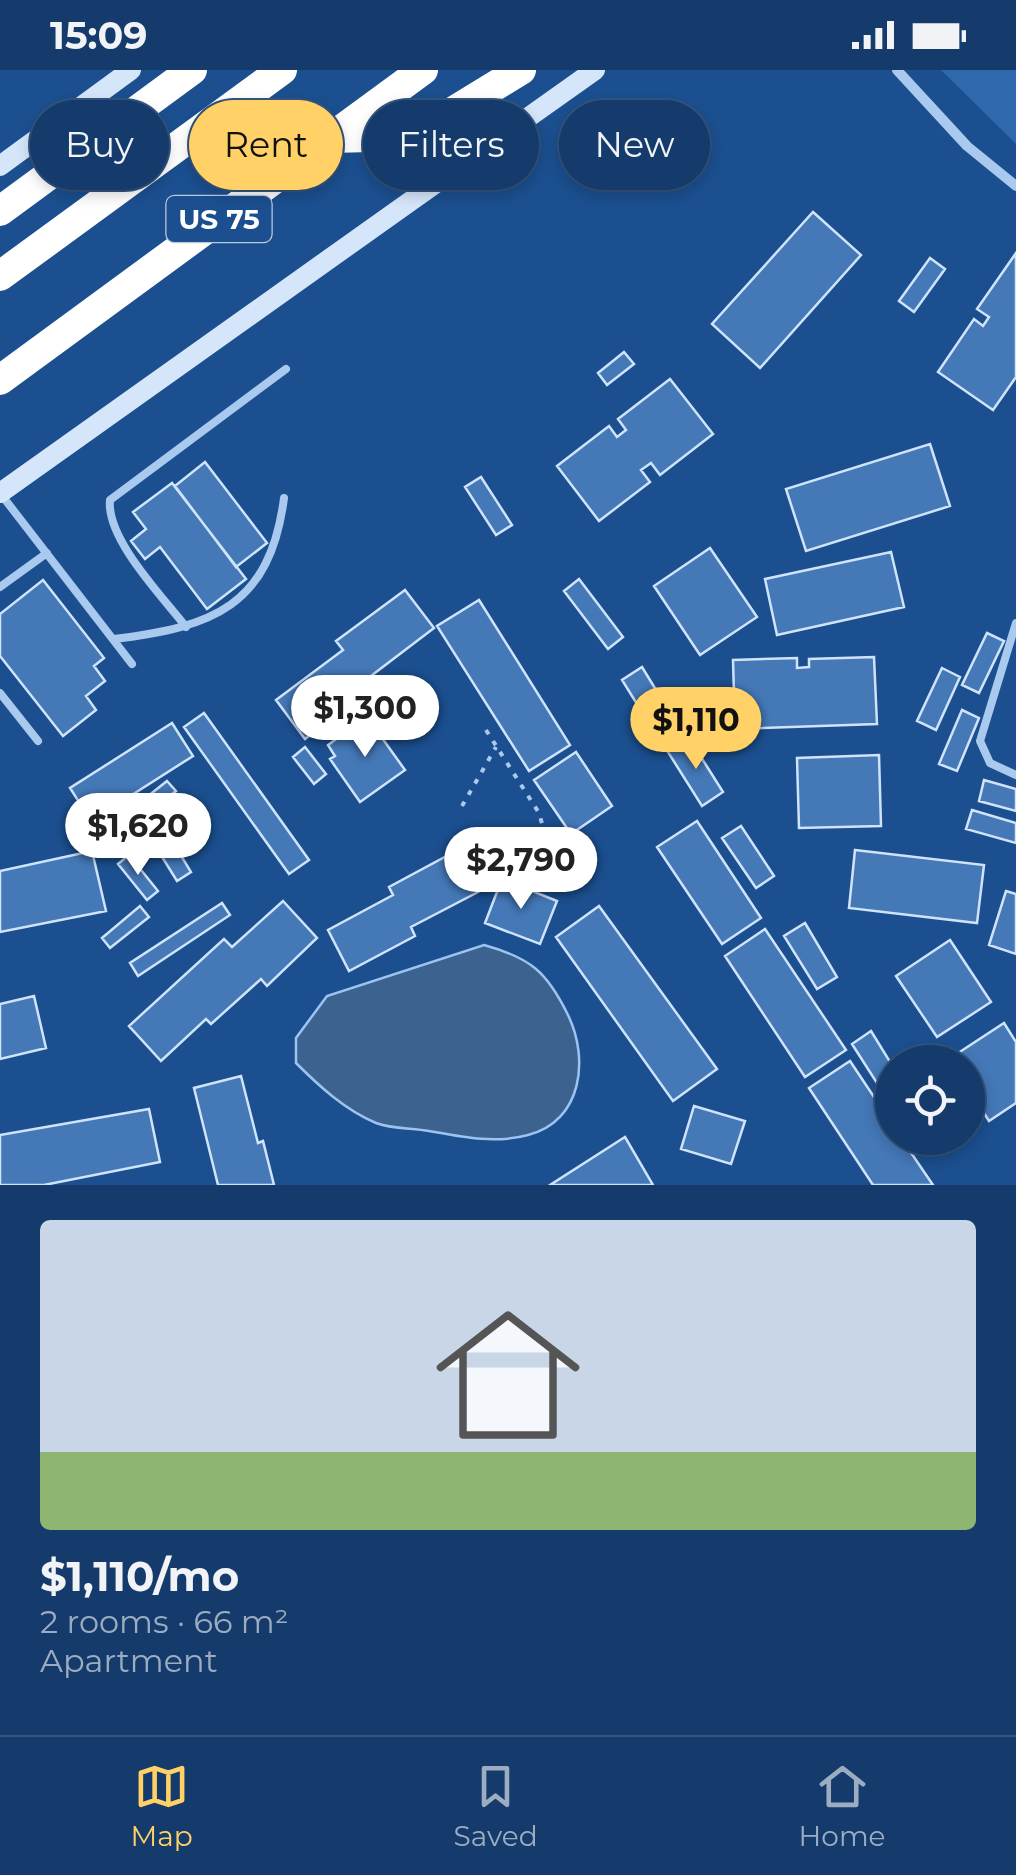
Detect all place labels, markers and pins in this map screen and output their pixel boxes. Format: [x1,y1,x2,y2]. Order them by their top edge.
pin: $1,300 [284,675,446,760]
pin: $1,110 [615,687,777,772]
pin: $1,620 [57,793,219,878]
pin: $2,790 [440,827,602,912]

